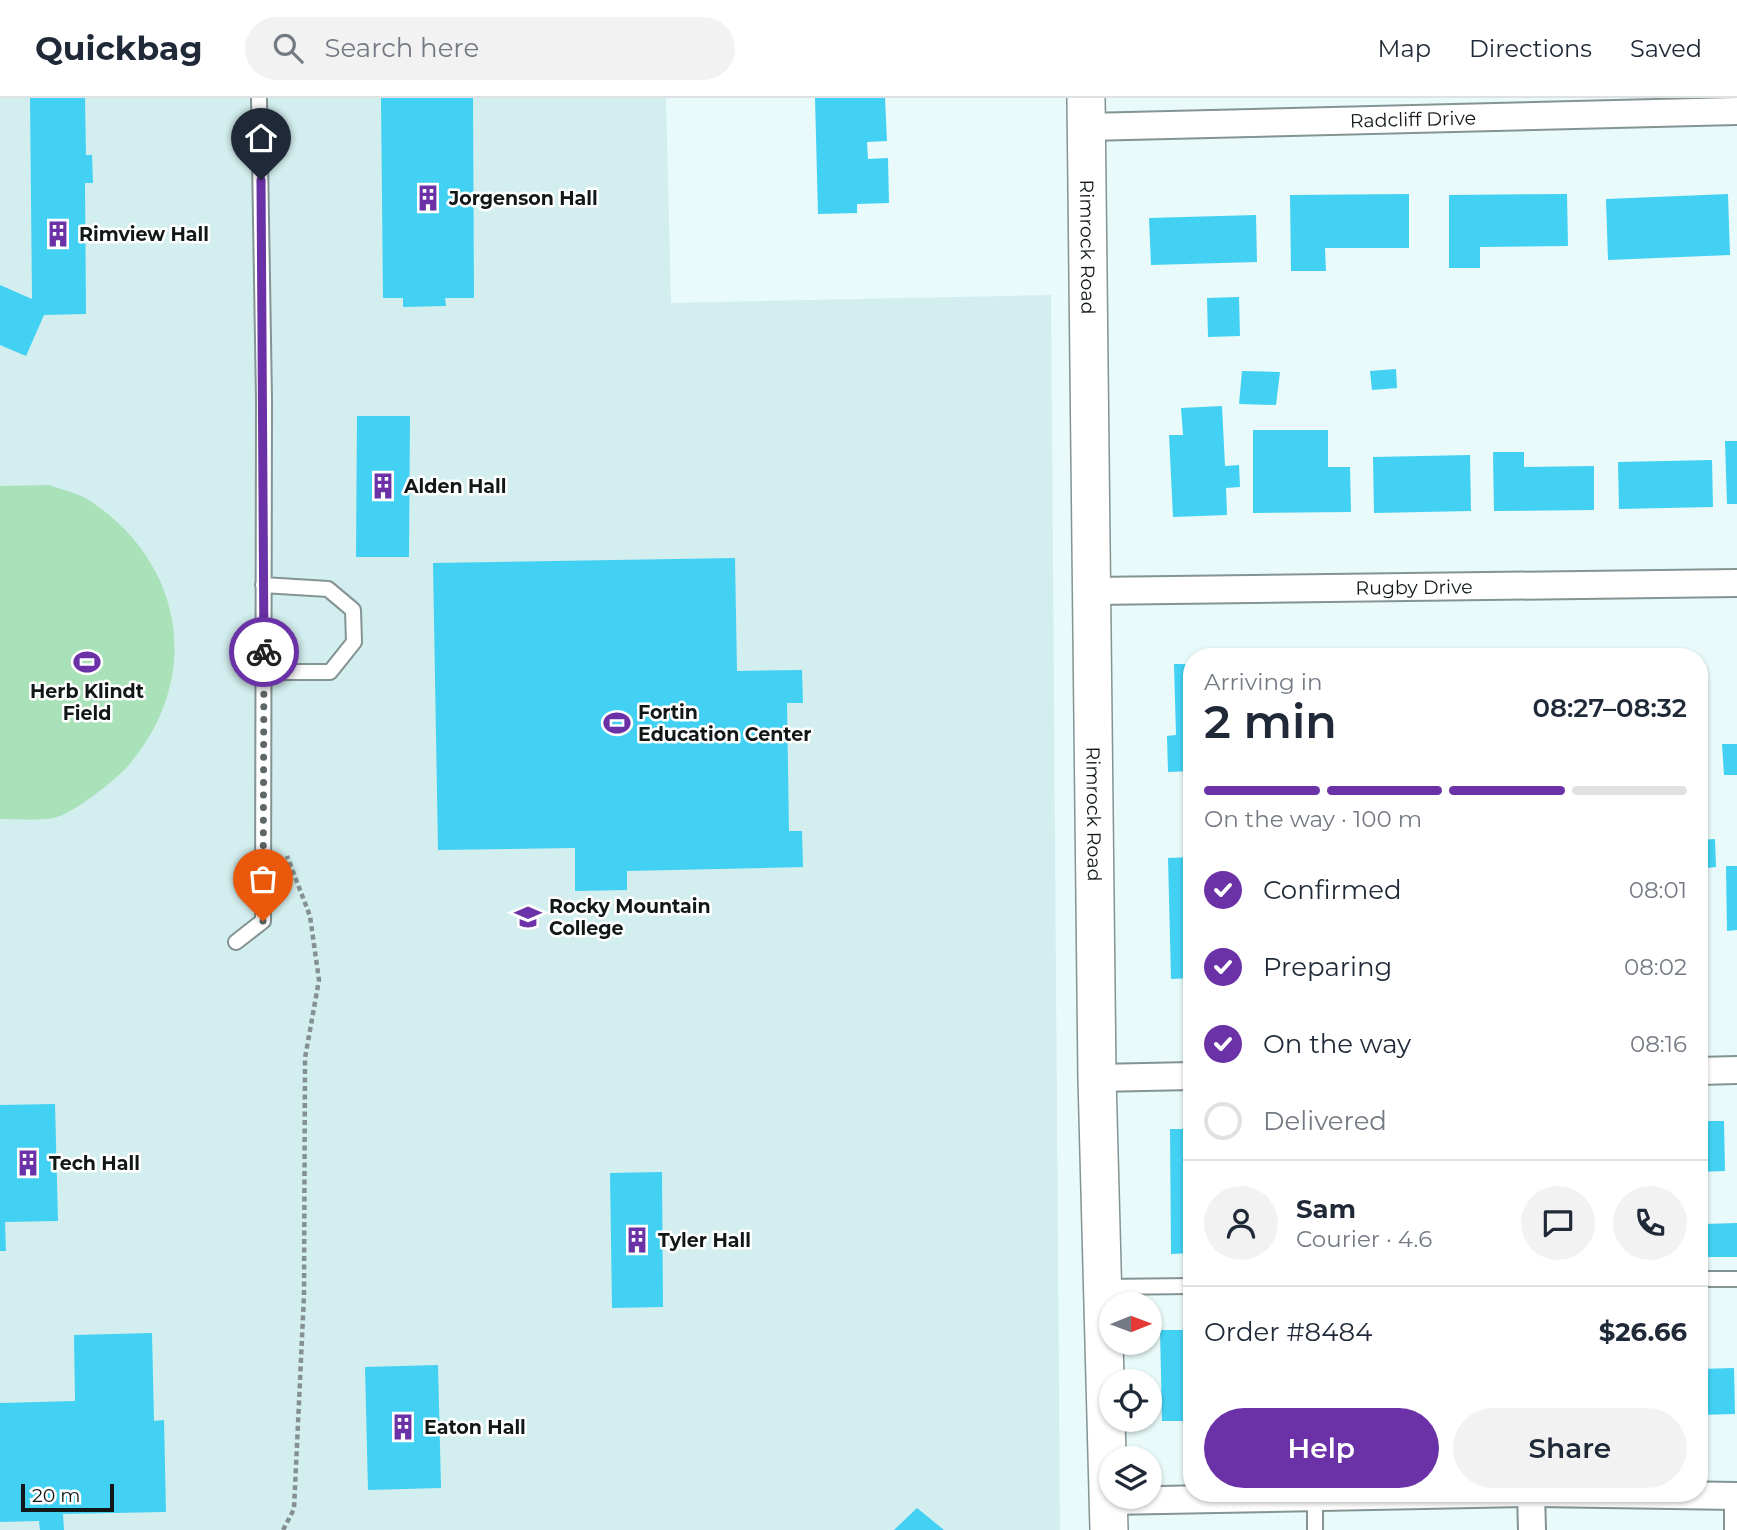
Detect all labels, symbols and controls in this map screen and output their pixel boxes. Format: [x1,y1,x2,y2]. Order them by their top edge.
search box [245,17,735,80]
text: Quickbag [35,28,203,68]
icon: search [269,29,307,67]
text: Search here [325,32,479,64]
text: Map [1378,34,1431,63]
text: Directions [1469,34,1592,63]
text: Saved [1630,34,1702,63]
street label: Radcliff Drive [1349,106,1476,133]
pin [231,108,291,180]
icon: home [242,119,280,157]
street label: Rimrock Road [1075,179,1099,315]
building icon: Jorgenson Hall [413,183,443,213]
place label: Jorgenson Hall [448,187,598,210]
building icon: Rimview Hall [43,219,73,249]
place label: Rimview Hall [79,223,209,246]
building icon: Alden Hall [368,471,398,501]
place label: Alden Hall [403,475,506,498]
street label: Rugby Drive [1355,575,1473,600]
courier [229,617,299,687]
icon: bike [245,633,283,671]
sports icon: Herb Klindt Field [72,647,102,677]
text: Arriving in [1204,668,1323,696]
place label: Herb Klindt Field [30,680,144,725]
text: 08:27–08:32 [1533,692,1687,724]
text: 2 min [1204,693,1337,750]
place label: Fortin Education Center [638,701,811,746]
sports icon: Fortin Education Center [602,708,632,738]
street label: Rimrock Road [1081,746,1106,882]
text: On the way · 100 m [1204,805,1422,833]
pin [233,849,293,921]
icon: bag [244,860,282,898]
icon: check [1204,871,1242,909]
text: Confirmed [1263,874,1402,906]
text: 08:01 [1629,876,1687,904]
place label: Rocky Mountain College [549,895,711,940]
school or university icon: Rocky Mountain College [513,902,543,932]
icon: check [1204,948,1242,986]
text: Preparing [1263,951,1392,983]
text: 08:02 [1624,953,1687,981]
icon: check [1204,1025,1242,1063]
text: On the way [1263,1028,1411,1060]
text: 08:16 [1630,1030,1687,1058]
text: Delivered [1263,1105,1387,1137]
building icon: Tech Hall [13,1148,43,1178]
place label: Tech Hall [49,1152,140,1175]
button: person [1204,1186,1278,1260]
button: chat [1521,1186,1595,1260]
button: phone [1613,1186,1687,1260]
text: Sam [1296,1193,1356,1225]
building icon: Tyler Hall [622,1225,652,1255]
text: Courier · 4.6 [1296,1225,1432,1253]
place label: Tyler Hall [658,1229,751,1252]
north arrow [1099,1292,1162,1354]
map controls [1099,1292,1162,1509]
text: Order #8484 [1204,1316,1372,1348]
text: $26.66 [1599,1316,1687,1348]
button: locate [1099,1369,1162,1432]
button: Help [1204,1408,1439,1488]
button: Share [1453,1408,1687,1488]
building icon: Eaton Hall [388,1412,418,1442]
place label: Eaton Hall [424,1416,526,1439]
button: layers [1099,1446,1162,1509]
scale bar [21,1481,114,1513]
text: 20 m [32,1484,80,1507]

